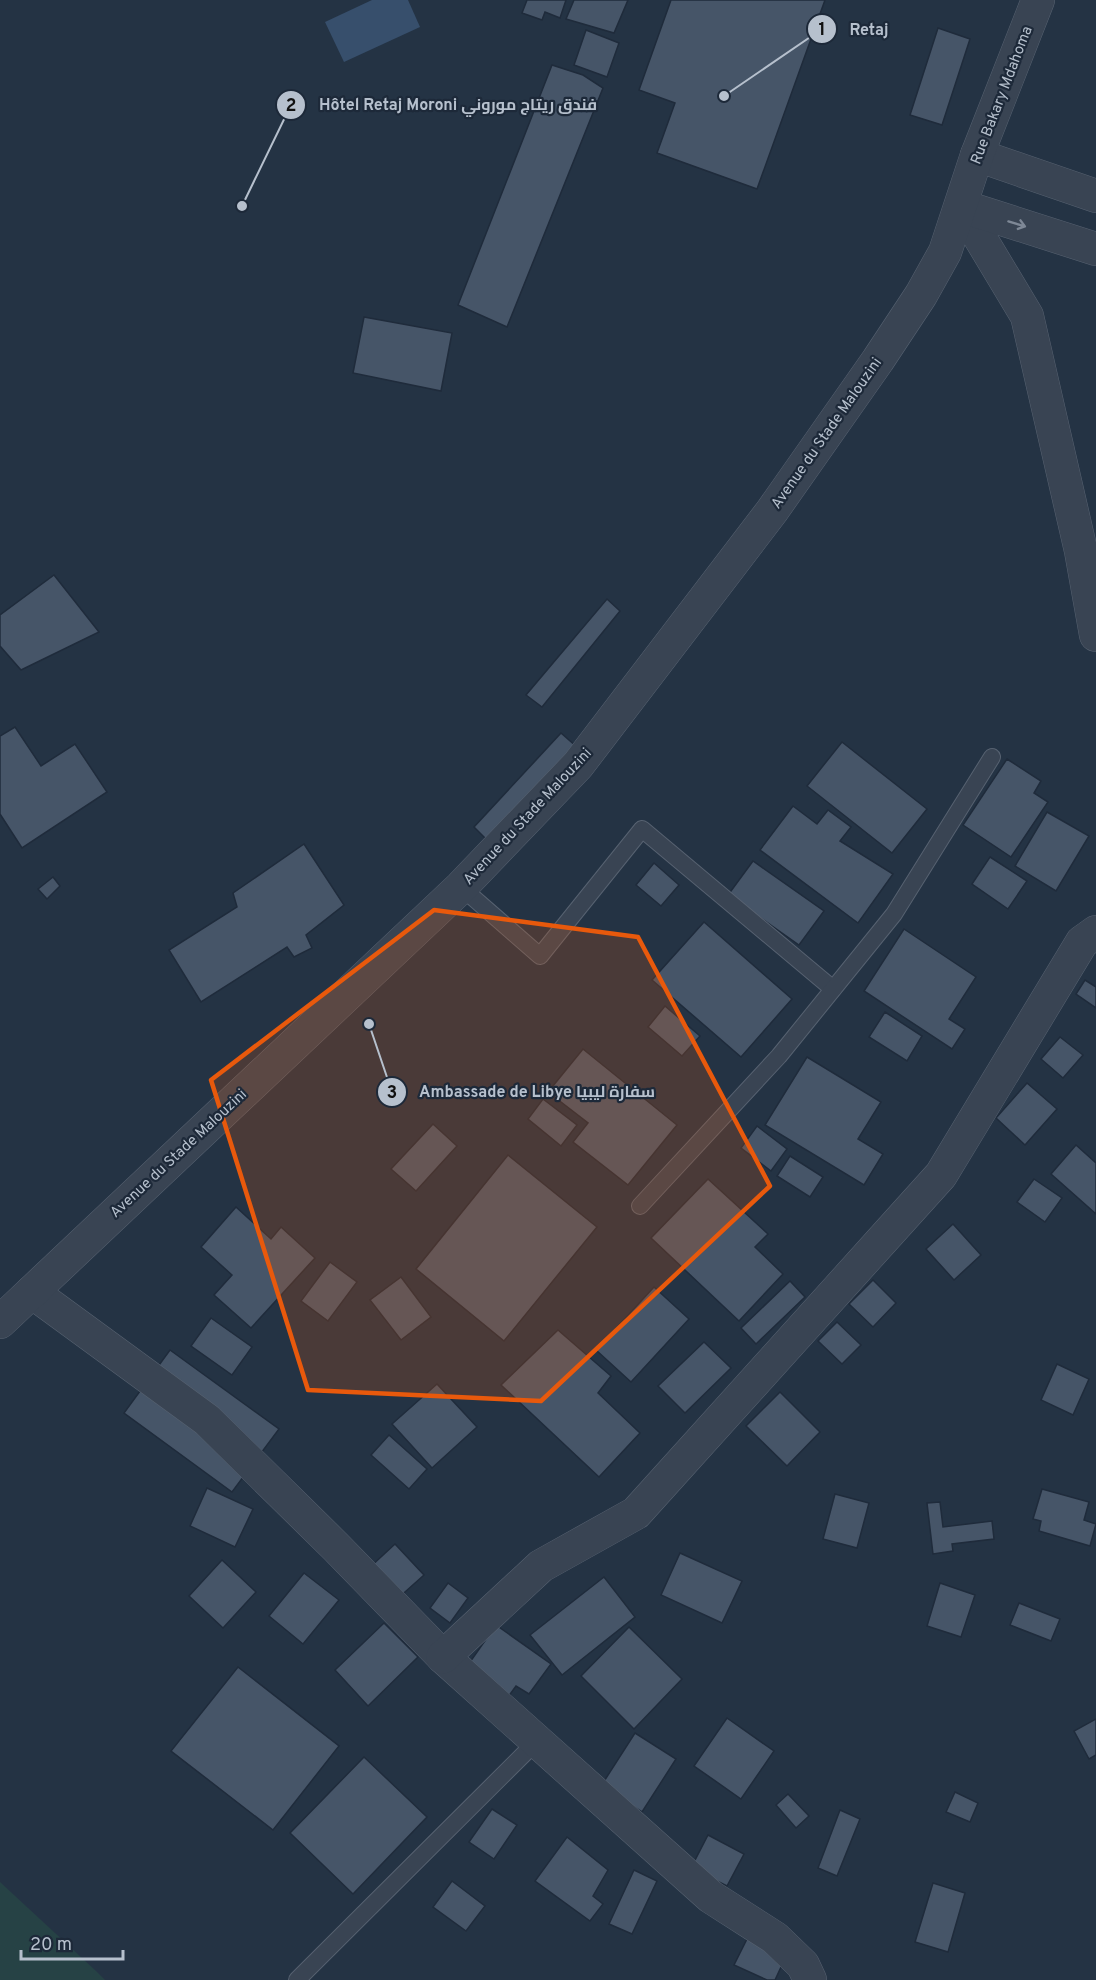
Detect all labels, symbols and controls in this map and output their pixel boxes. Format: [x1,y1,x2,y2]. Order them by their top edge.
callout: Retaj [807,12,900,46]
text: 1 [818,19,826,42]
text: Retaj [850,21,888,41]
street label: Rue Bakary Mdahoma [967,24,1038,167]
callout: Hôtel Retaj Moroni فندق ريتاج موروني [276,88,609,122]
text: 2 [285,95,297,118]
text: Hôtel Retaj Moroni فندق ريتاج موروني [319,96,597,117]
one-way arrow [1007,219,1026,230]
street label: Avenue du Stade Malouzini [768,355,887,513]
street label: Avenue du Stade Malouzini [460,745,597,889]
callout: Ambassade de Libye سفارة ليبيا [377,1075,667,1109]
text: 3 [387,1082,397,1105]
text: Ambassade de Libye سفارة ليبيا [419,1083,655,1103]
street label: Avenue du Stade Malouzini [107,1086,251,1223]
scale bar [21,1923,123,1961]
text: 20 m [30,1934,72,1957]

